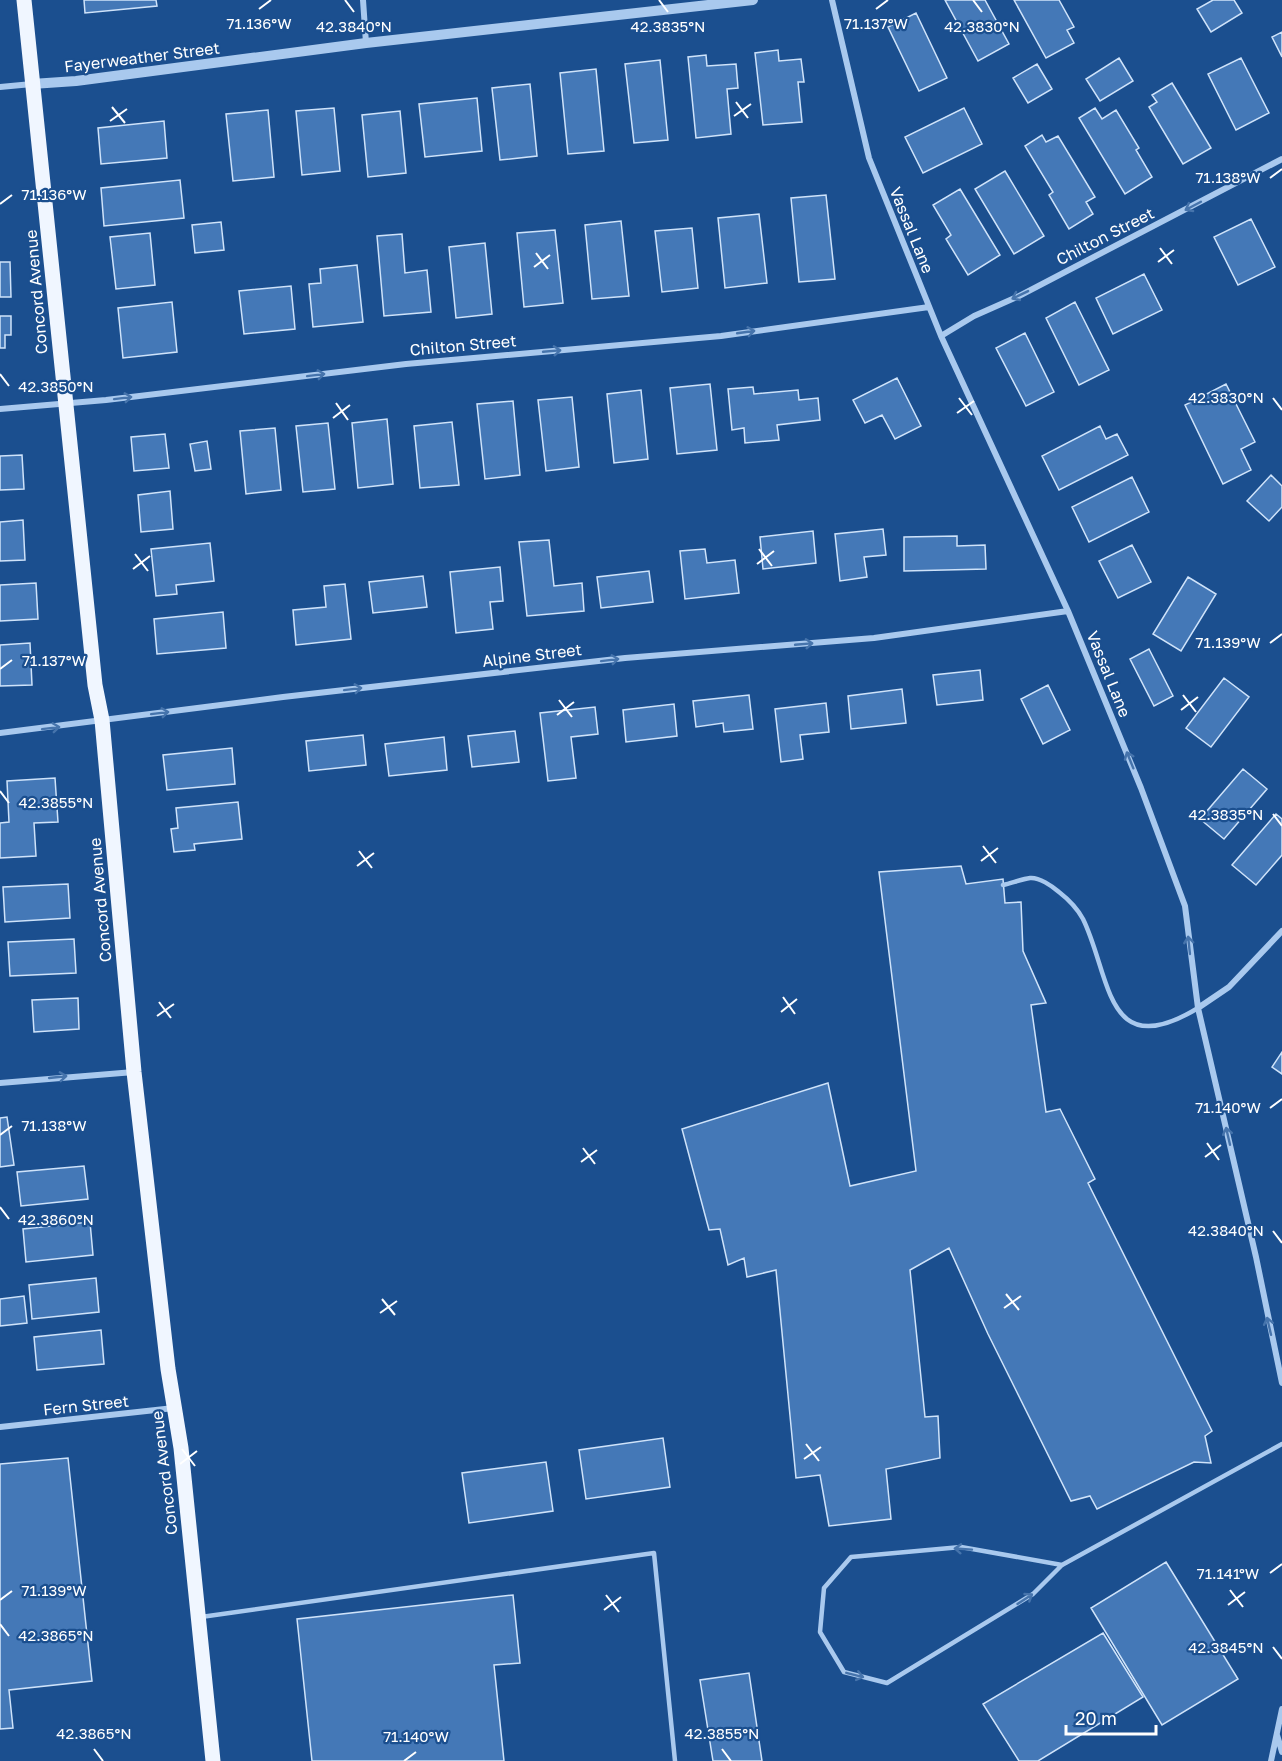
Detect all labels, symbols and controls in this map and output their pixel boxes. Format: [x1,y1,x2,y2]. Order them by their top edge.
text: 71.136°W [226,14,292,32]
text: 71.137°W [844,14,908,32]
text: 42.3840°N [316,17,392,35]
text: 42.3835°N [630,17,706,35]
text: 42.3830°N [944,17,1020,35]
street label: Fayerweather Street [63,38,221,76]
text: 71.138°W [1195,168,1261,186]
street label: Vassal Lane [886,184,938,276]
text: 71.136°W [21,185,87,203]
one-way arrow [1184,200,1202,212]
street label: Chilton Street [1053,203,1157,269]
street label: Concord Avenue [21,229,51,355]
one-way arrow [1011,290,1029,302]
one-way arrow [736,327,756,338]
street label: Chilton Street [409,330,517,360]
one-way arrow [542,345,562,356]
one-way arrow [306,369,326,380]
text: 42.3850°N [18,377,94,395]
text: 42.3830°N [1188,388,1264,406]
one-way arrow [112,392,132,403]
street label: Vassal Lane [1083,628,1135,720]
text: 71.139°W [1195,633,1261,651]
one-way arrow [794,638,814,649]
street label: Alpine Street [481,639,583,671]
text: 71.137°W [22,651,86,669]
one-way arrow [599,654,619,665]
one-way arrow [343,683,363,694]
one-way arrow [150,707,169,718]
one-way arrow [41,722,60,733]
one-way arrow [1124,752,1135,770]
text: 42.3855°N [19,793,93,811]
text: 42.3835°N [1188,805,1264,823]
street label: Concord Avenue [85,837,115,963]
one-way arrow [1183,936,1194,955]
one-way arrow [48,1071,68,1082]
text: 71.140°W [1195,1098,1261,1116]
text: 71.138°W [21,1116,87,1134]
one-way arrow [1221,1127,1233,1146]
text: 42.3860°N [18,1210,94,1228]
text: 42.3840°N [1188,1221,1264,1239]
one-way arrow [1263,1317,1274,1337]
street label: Fern Street [42,1391,130,1419]
street label: Concord Avenue [146,1410,182,1536]
one-way arrow [953,1543,973,1554]
text: 71.141°W [1197,1564,1259,1582]
text: 71.139°W [21,1581,87,1599]
one-way arrow [1017,1592,1034,1605]
text: 42.3865°N [18,1626,94,1644]
text: 42.3845°N [1188,1638,1264,1656]
one-way arrow [846,1670,865,1682]
scale bar [1066,1698,1156,1736]
text: 20 m [1075,1707,1117,1729]
text: 42.3865°N [56,1724,132,1742]
text: 42.3855°N [685,1724,759,1742]
text: 71.140°W [383,1727,449,1745]

